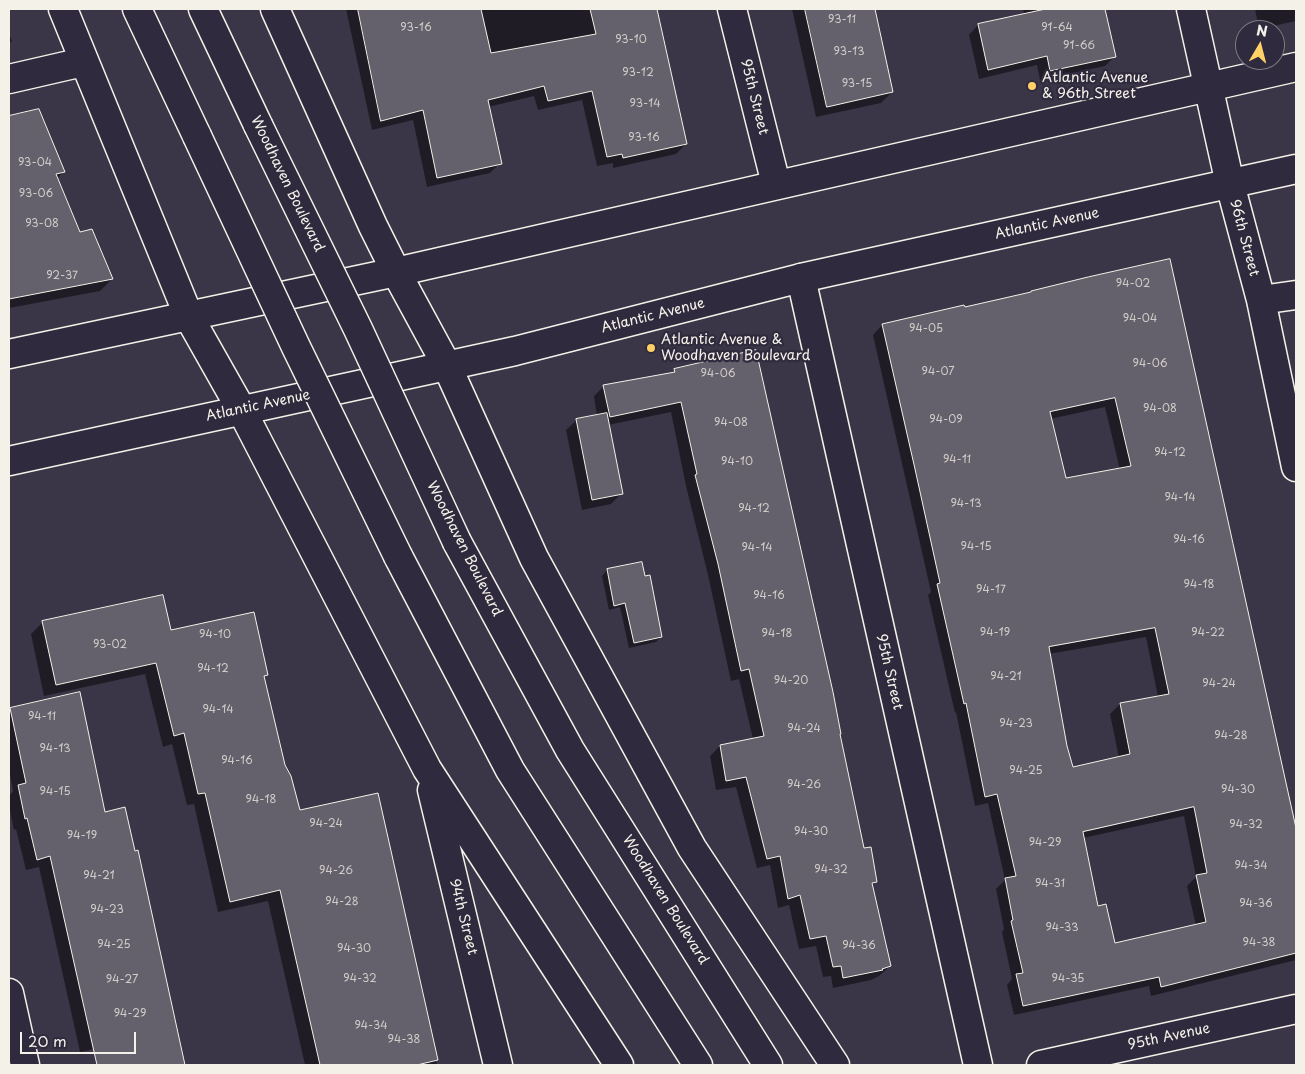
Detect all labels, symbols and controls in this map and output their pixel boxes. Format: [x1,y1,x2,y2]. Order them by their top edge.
house number: 93-11 [828,13,856,27]
text: N [1255,19,1269,42]
north arrow [1235,20,1285,70]
house number: 93-16 [400,21,432,35]
house number: 91-64 [1041,21,1073,35]
house number: 93-10 [615,33,647,47]
house number: 91-66 [1063,39,1095,53]
house number: 93-13 [834,45,864,59]
street label: 95th Street [736,57,772,137]
house number: 93-12 [622,66,654,80]
place label: Atlantic Avenue & 96th Street [1042,70,1148,102]
house number: 93-15 [842,77,872,91]
marker: Atlantic Avenue & 96th Street [1026,80,1038,92]
house number: 93-14 [630,97,660,111]
street label: Woodhaven Boulevard [247,113,327,255]
house number: 93-16 [628,131,660,145]
house number: 93-04 [18,156,52,170]
house number: 93-06 [19,187,53,201]
street label: 96th Street [1226,198,1262,278]
street label: Atlantic Avenue [993,205,1101,243]
house number: 93-08 [25,217,59,231]
house number: 92-37 [46,269,78,283]
house number: 94-02 [1116,277,1150,291]
street label: Atlantic Avenue [599,295,707,337]
house number: 94-04 [1123,312,1157,326]
house number: 94-05 [909,322,943,336]
place label: Atlantic Avenue & Woodhaven Boulevard [661,332,810,364]
marker: Atlantic Avenue & Woodhaven Boulevard [645,342,657,354]
house number: 94-06 [1133,357,1167,371]
house number: 94-07 [921,365,955,379]
house number: 94-06 [701,367,735,381]
street label: Atlantic Avenue [204,387,312,425]
house number: 94-08 [1143,402,1177,416]
house number: 94-09 [929,413,963,427]
house number: 94-08 [714,416,748,430]
house number: 94-12 [1154,446,1186,460]
house number: 94-11 [943,453,971,467]
house number: 94-10 [721,455,753,469]
street label: Woodhaven Boulevard [423,479,505,619]
house number: 94-14 [1164,491,1196,505]
house number: 94-13 [950,497,982,511]
house number: 94-12 [738,502,770,516]
house number: 94-16 [1173,533,1205,547]
house number: 94-15 [960,540,992,554]
house number: 94-14 [741,541,773,555]
house number: 94-18 [1184,578,1214,592]
house number: 94-17 [976,583,1006,597]
house number: 94-16 [753,589,785,603]
house number: 94-19 [980,626,1010,640]
house number: 94-22 [1191,626,1225,640]
house number: 94-18 [762,627,792,641]
house number: 94-10 [199,628,231,642]
street label: 95th Street [872,632,906,712]
house number: 93-02 [93,638,127,652]
house number: 94-12 [197,662,229,676]
house number: 94-21 [990,670,1022,684]
house number: 94-20 [774,674,808,688]
house number: 94-24 [1202,677,1236,691]
house number: 94-14 [202,703,234,717]
house number: 94-11 [28,710,56,724]
house number: 94-23 [999,717,1033,731]
house number: 94-24 [787,722,821,736]
house number: 94-28 [1214,729,1248,743]
house number: 94-13 [39,742,71,756]
house number: 94-16 [221,754,253,768]
house number: 94-25 [1009,764,1043,778]
house number: 94-26 [787,778,821,792]
house number: 94-30 [1221,783,1255,797]
house number: 94-15 [39,785,71,799]
house number: 94-18 [246,793,276,807]
house number: 94-24 [309,817,343,831]
house number: 94-32 [1229,818,1263,832]
house number: 94-30 [794,825,828,839]
house number: 94-19 [67,829,97,843]
street label: Woodhaven Boulevard [618,832,712,968]
house number: 94-29 [1029,836,1061,850]
house number: 94-34 [1234,859,1268,873]
house number: 94-32 [814,863,848,877]
house number: 94-26 [319,864,353,878]
house number: 94-21 [83,869,115,883]
street label: 94th Street [445,877,481,957]
house number: 94-31 [1035,877,1065,891]
house number: 94-28 [325,895,359,909]
house number: 94-36 [1239,897,1273,911]
house number: 94-23 [90,903,124,917]
house number: 94-33 [1045,921,1079,935]
house number: 94-38 [1243,936,1275,950]
house number: 94-25 [97,938,131,952]
house number: 94-36 [842,939,876,953]
house number: 94-30 [337,942,371,956]
house number: 94-32 [343,972,377,986]
house number: 94-35 [1052,972,1084,986]
house number: 94-27 [106,973,138,987]
house number: 94-29 [114,1007,146,1021]
house number: 94-34 [354,1019,388,1033]
street label: 95th Avenue [1126,1020,1212,1054]
scale bar [22,1022,139,1054]
text: 20 m [28,1029,67,1052]
house number: 94-38 [388,1033,420,1047]

